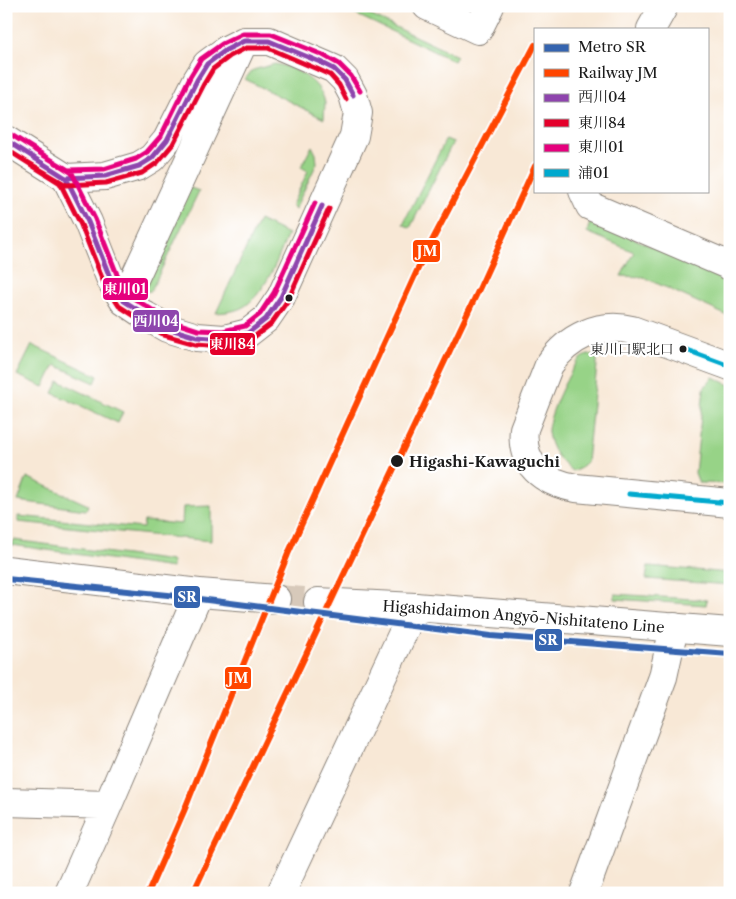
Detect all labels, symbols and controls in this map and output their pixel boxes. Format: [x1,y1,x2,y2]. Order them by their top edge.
legend [534,28,708,192]
text: Metro SR [578,37,647,56]
text: Railway JM [578,63,658,82]
text: 西川04 [578,87,626,106]
text: 東川84 [578,113,626,132]
text: 東川01 [578,137,625,156]
text: 浦01 [578,163,610,182]
line badge: JM [412,239,441,263]
text: JM [414,242,437,260]
line badge: 東川01 [102,277,149,301]
text: 東川01 [103,280,147,298]
unlabelled marker [284,293,294,303]
line badge: 西川04 [132,309,180,333]
text: 西川04 [133,312,179,330]
line badge: 東川84 [209,332,256,356]
text: 東川84 [210,335,254,353]
place label: 東川口駅北口 [590,340,674,358]
marker: 東川口駅北口 [678,344,688,354]
place label: Higashi-Kawaguchi [409,452,561,471]
marker: Higashi-Kawaguchi [389,453,405,469]
line badge: SR [173,585,201,609]
text: SR [177,588,198,606]
street label: Higashidaimon Angyō-Nishitateno Line [382,596,665,636]
line badge: SR [534,628,563,652]
text: SR [538,631,559,649]
line badge: JM [224,666,252,690]
text: JM [225,669,248,687]

